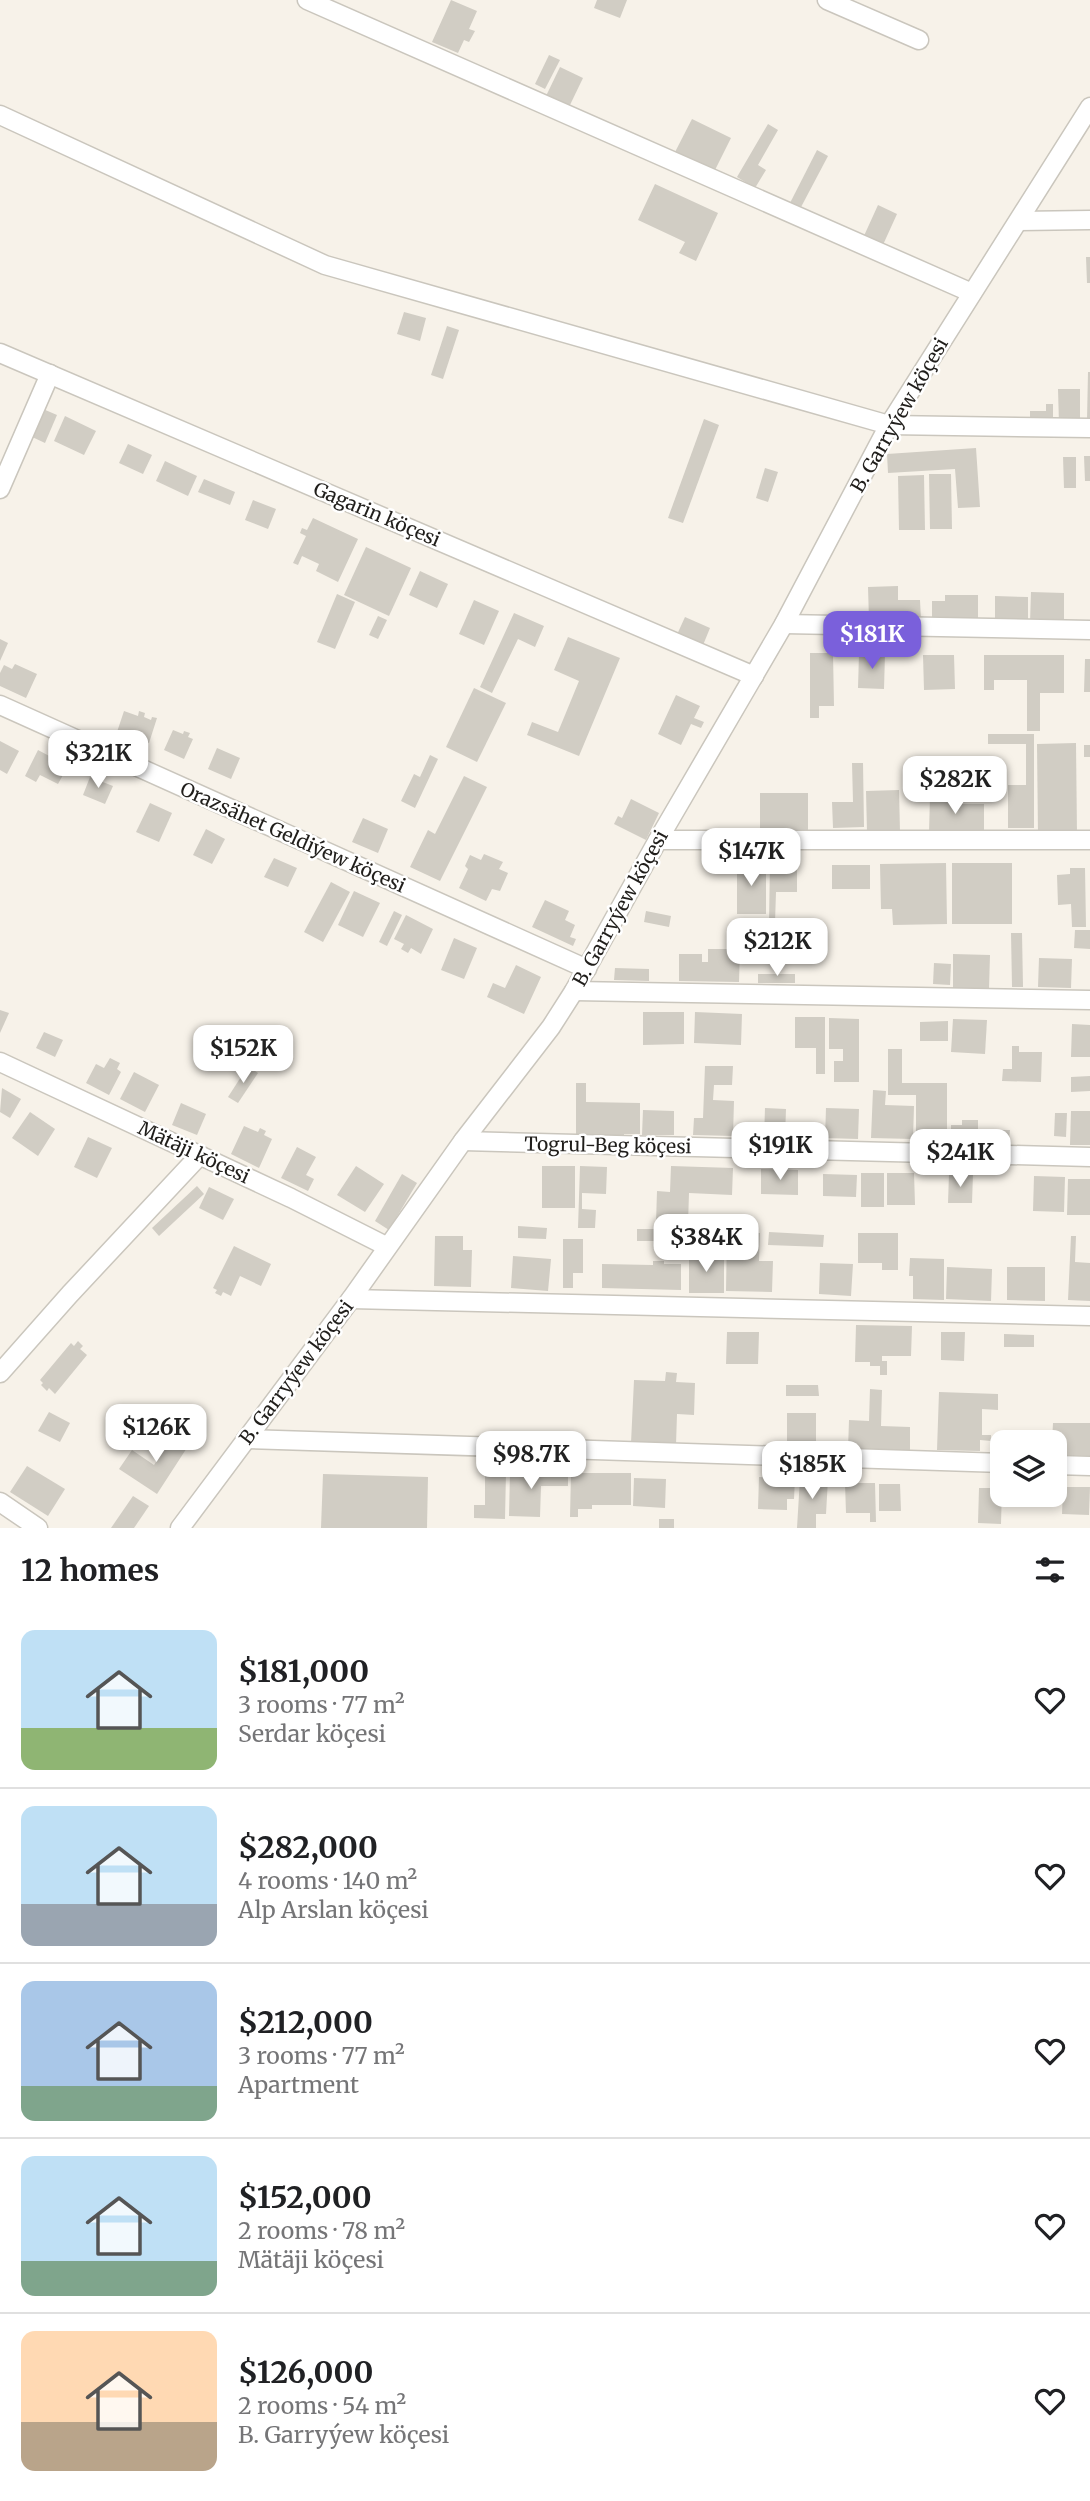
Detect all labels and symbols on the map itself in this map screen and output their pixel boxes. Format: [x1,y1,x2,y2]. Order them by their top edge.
street label: B. Garryýew köçesi [845,333,953,497]
street label: Gagarin köçesi [310,477,444,551]
pin: $181K [823,612,921,671]
pin: $321K [49,730,147,790]
pin: $282K [906,756,1004,816]
street label: Orazsähet Geldiýew köçesi [177,776,409,898]
street label: B. Garryýew köçesi [567,826,673,990]
pin: $147K [702,828,800,888]
pin: $212K [728,918,826,978]
pin: $152K [194,1026,292,1085]
street label: Mätäji köçesi [134,1116,254,1188]
pin: $191K [731,1122,829,1182]
pin: $241K [911,1130,1009,1189]
street label: Togrul-Beg köçesi [524,1132,692,1158]
pin: $384K [657,1214,755,1274]
street label: B. Garryýew köçesi [234,1295,358,1449]
pin: $126K [107,1404,205,1464]
pin: $98.7K [474,1432,588,1491]
pin: $185K [763,1442,861,1501]

